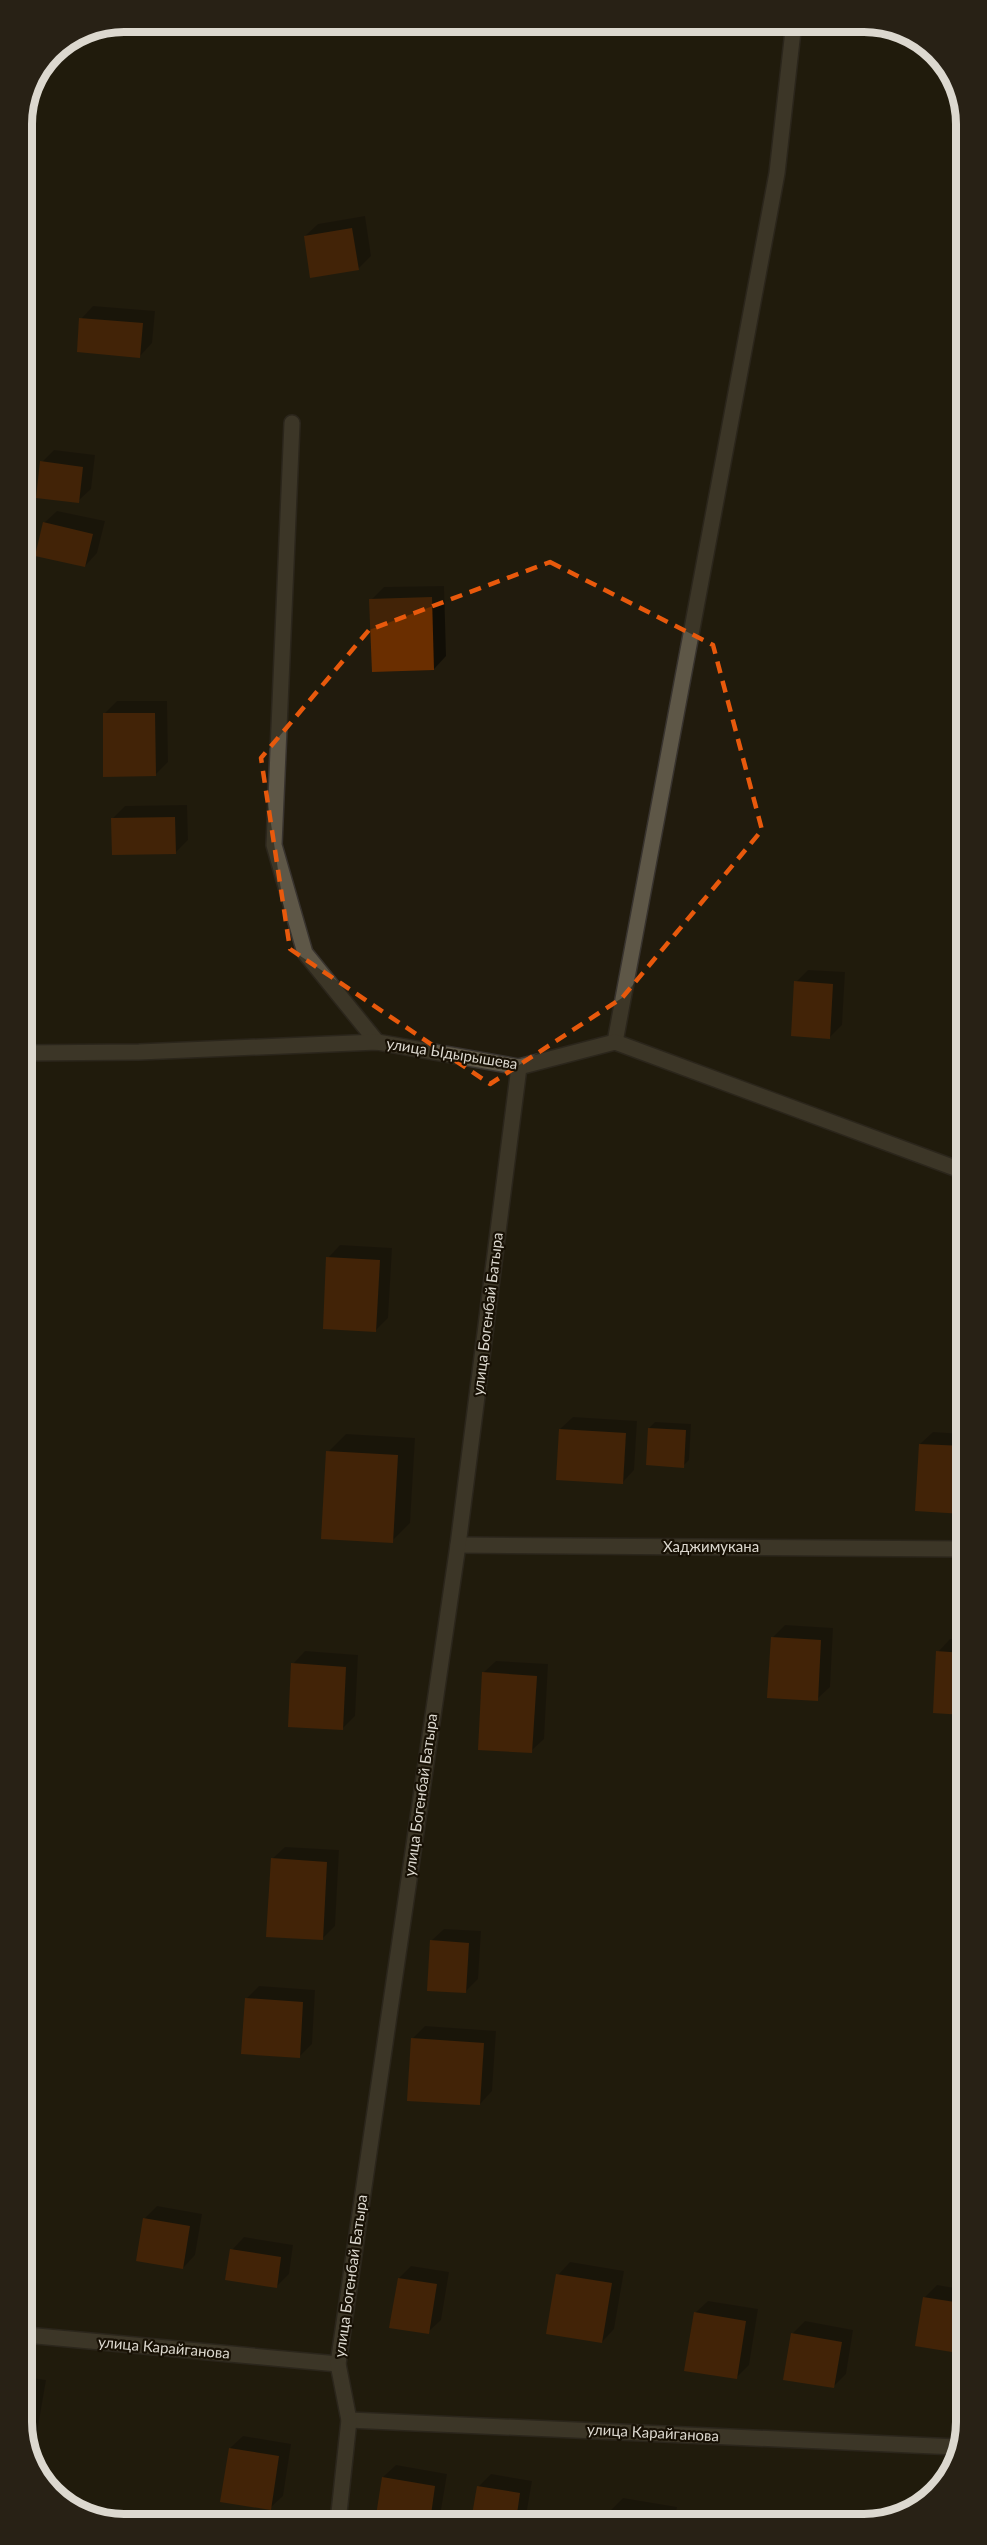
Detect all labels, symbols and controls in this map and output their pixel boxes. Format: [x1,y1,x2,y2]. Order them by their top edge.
street label: улица Ыдырышева [385,1034,519,1072]
street label: улица Богенбай Батыра [468,1231,506,1396]
street label: Хаджимукана [663,1537,759,1555]
street label: улица Богенбай Батыра [400,1712,440,1877]
street label: улица Богенбай Батыра [330,2193,370,2358]
street label: улица Карайганова [97,2332,231,2362]
street label: улица Карайганова [587,2420,719,2444]

